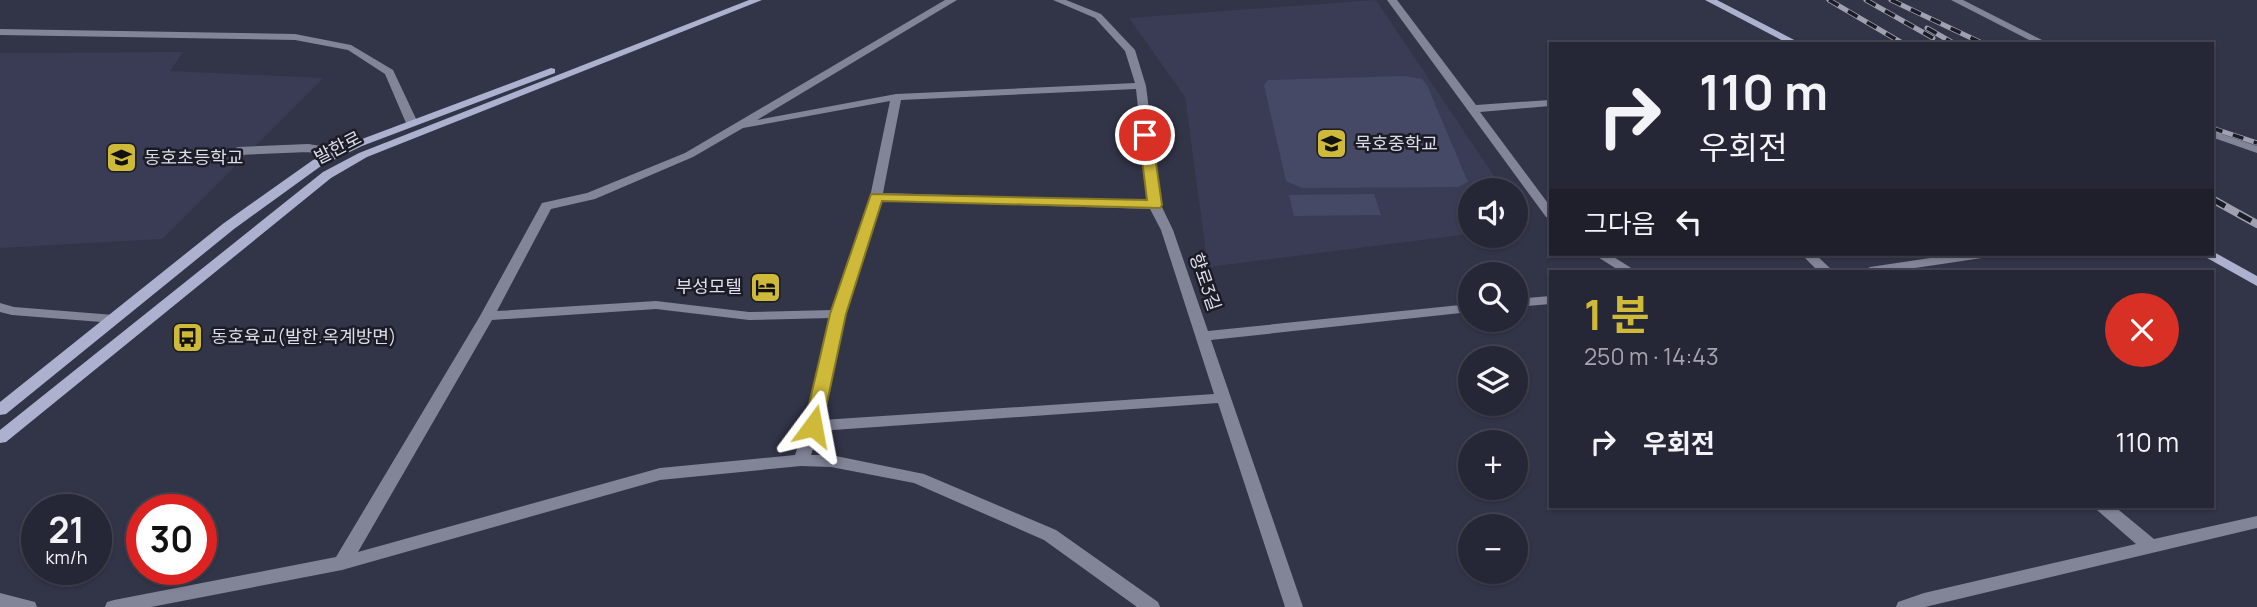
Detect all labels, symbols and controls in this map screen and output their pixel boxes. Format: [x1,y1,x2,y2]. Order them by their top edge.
text: 110 m [1699,58,1828,125]
icon: right [1584,70,1675,161]
pin [1115,105,1175,165]
icon: arrive [1126,116,1164,154]
street label: 발한로 [310,125,365,169]
text: 우회전 [1699,125,1787,169]
school or university icon: 묵호중학교 [1315,127,1349,161]
place label: 묵호중학교 [1355,131,1438,155]
school or university icon: 동호초등학교 [104,141,138,175]
place label: 동호초등학교 [144,145,243,169]
map controls [1458,178,1528,584]
button: sound [1458,178,1528,248]
icon: left [1670,203,1708,241]
text: 그다음 [1584,205,1656,241]
street label: 향로3길 [1185,250,1227,314]
button: search [1458,262,1528,332]
hotel icon: 부성모텔 [748,270,782,304]
place label: 부성모텔 [676,274,742,298]
text: 1 분 [1584,285,1649,343]
button: close [2105,293,2179,367]
bus stop icon: 동호육교(발한.옥계방면) [171,320,205,354]
place label: 동호육교(발한.옥계방면) [211,324,397,348]
text: 250 m · 14:43 [1584,340,1719,372]
button: layers [1458,346,1528,416]
position arrow [776,389,850,463]
icon: right [1584,423,1622,461]
text: 110 m [2116,424,2179,460]
text: 우회전 [1643,425,1715,461]
button: + [1458,430,1528,500]
speed limit sign: 30 [126,494,217,585]
text: 21 [48,506,85,554]
button: − [1458,514,1528,584]
text: km/h [46,545,87,569]

